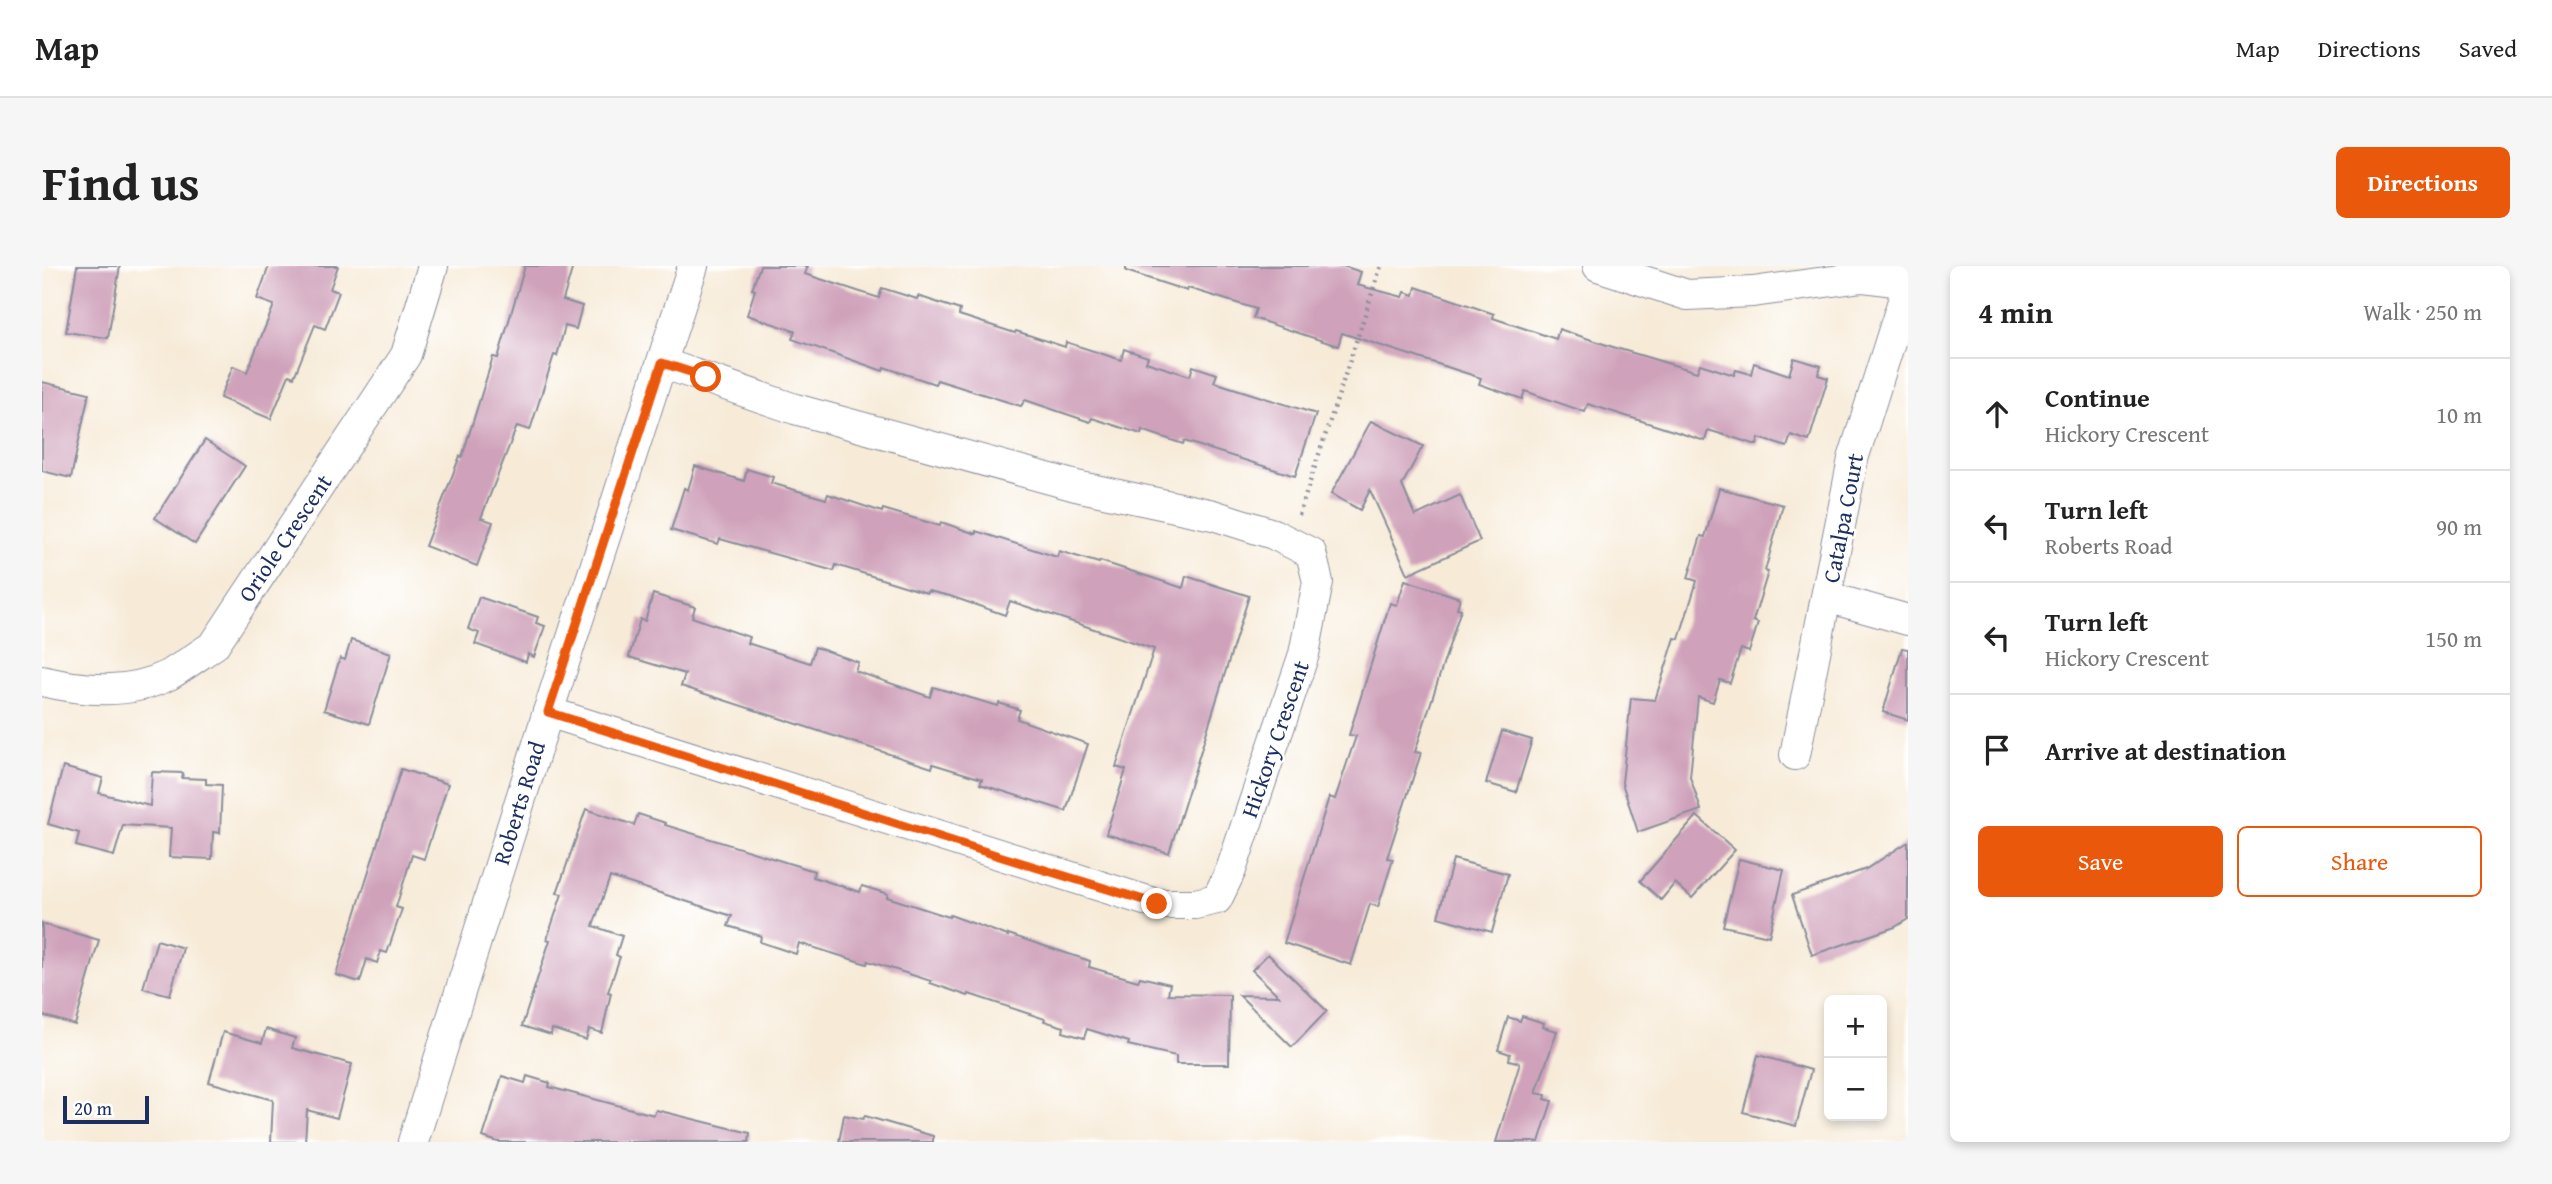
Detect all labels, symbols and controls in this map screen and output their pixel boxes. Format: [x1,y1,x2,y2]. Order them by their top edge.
text: Map [35,24,99,72]
text: Map [2236,31,2280,66]
text: Directions [2318,31,2421,66]
text: Saved [2459,31,2517,66]
text: Find us [42,146,200,218]
button: Directions [2336,147,2510,218]
text: 4 min [1978,290,2053,334]
text: Walk · 250 m [2363,295,2482,328]
route start [690,361,721,392]
text: Continue [2045,378,2150,417]
icon: ahead [1978,395,2016,433]
text: 10 m [2436,398,2482,431]
text: Hickory Crescent [2045,417,2209,450]
street label: Catalpa Court [1814,450,1871,586]
street label: Oriole Crescent [230,467,340,608]
text: Turn left [2045,490,2148,529]
icon: left [1978,507,2016,545]
text: 90 m [2436,510,2482,543]
text: Roberts Road [2045,529,2173,562]
text: Turn left [2045,602,2148,641]
icon: left [1978,619,2016,657]
text: 150 m [2425,622,2482,655]
text: Hickory Crescent [2045,641,2209,674]
street label: Hickory Crescent [1232,656,1317,822]
icon: arrive [1978,731,2016,769]
text: Arrive at destination [2045,731,2286,770]
street label: Roberts Road [484,736,553,869]
button: Save [1978,826,2223,897]
button: Share [2237,826,2482,897]
route end [1141,888,1172,919]
map controls [1824,995,1887,1121]
button: + [1824,995,1887,1058]
button: − [1824,1058,1887,1121]
scale bar [63,1093,149,1125]
text: 20 m [74,1094,112,1122]

